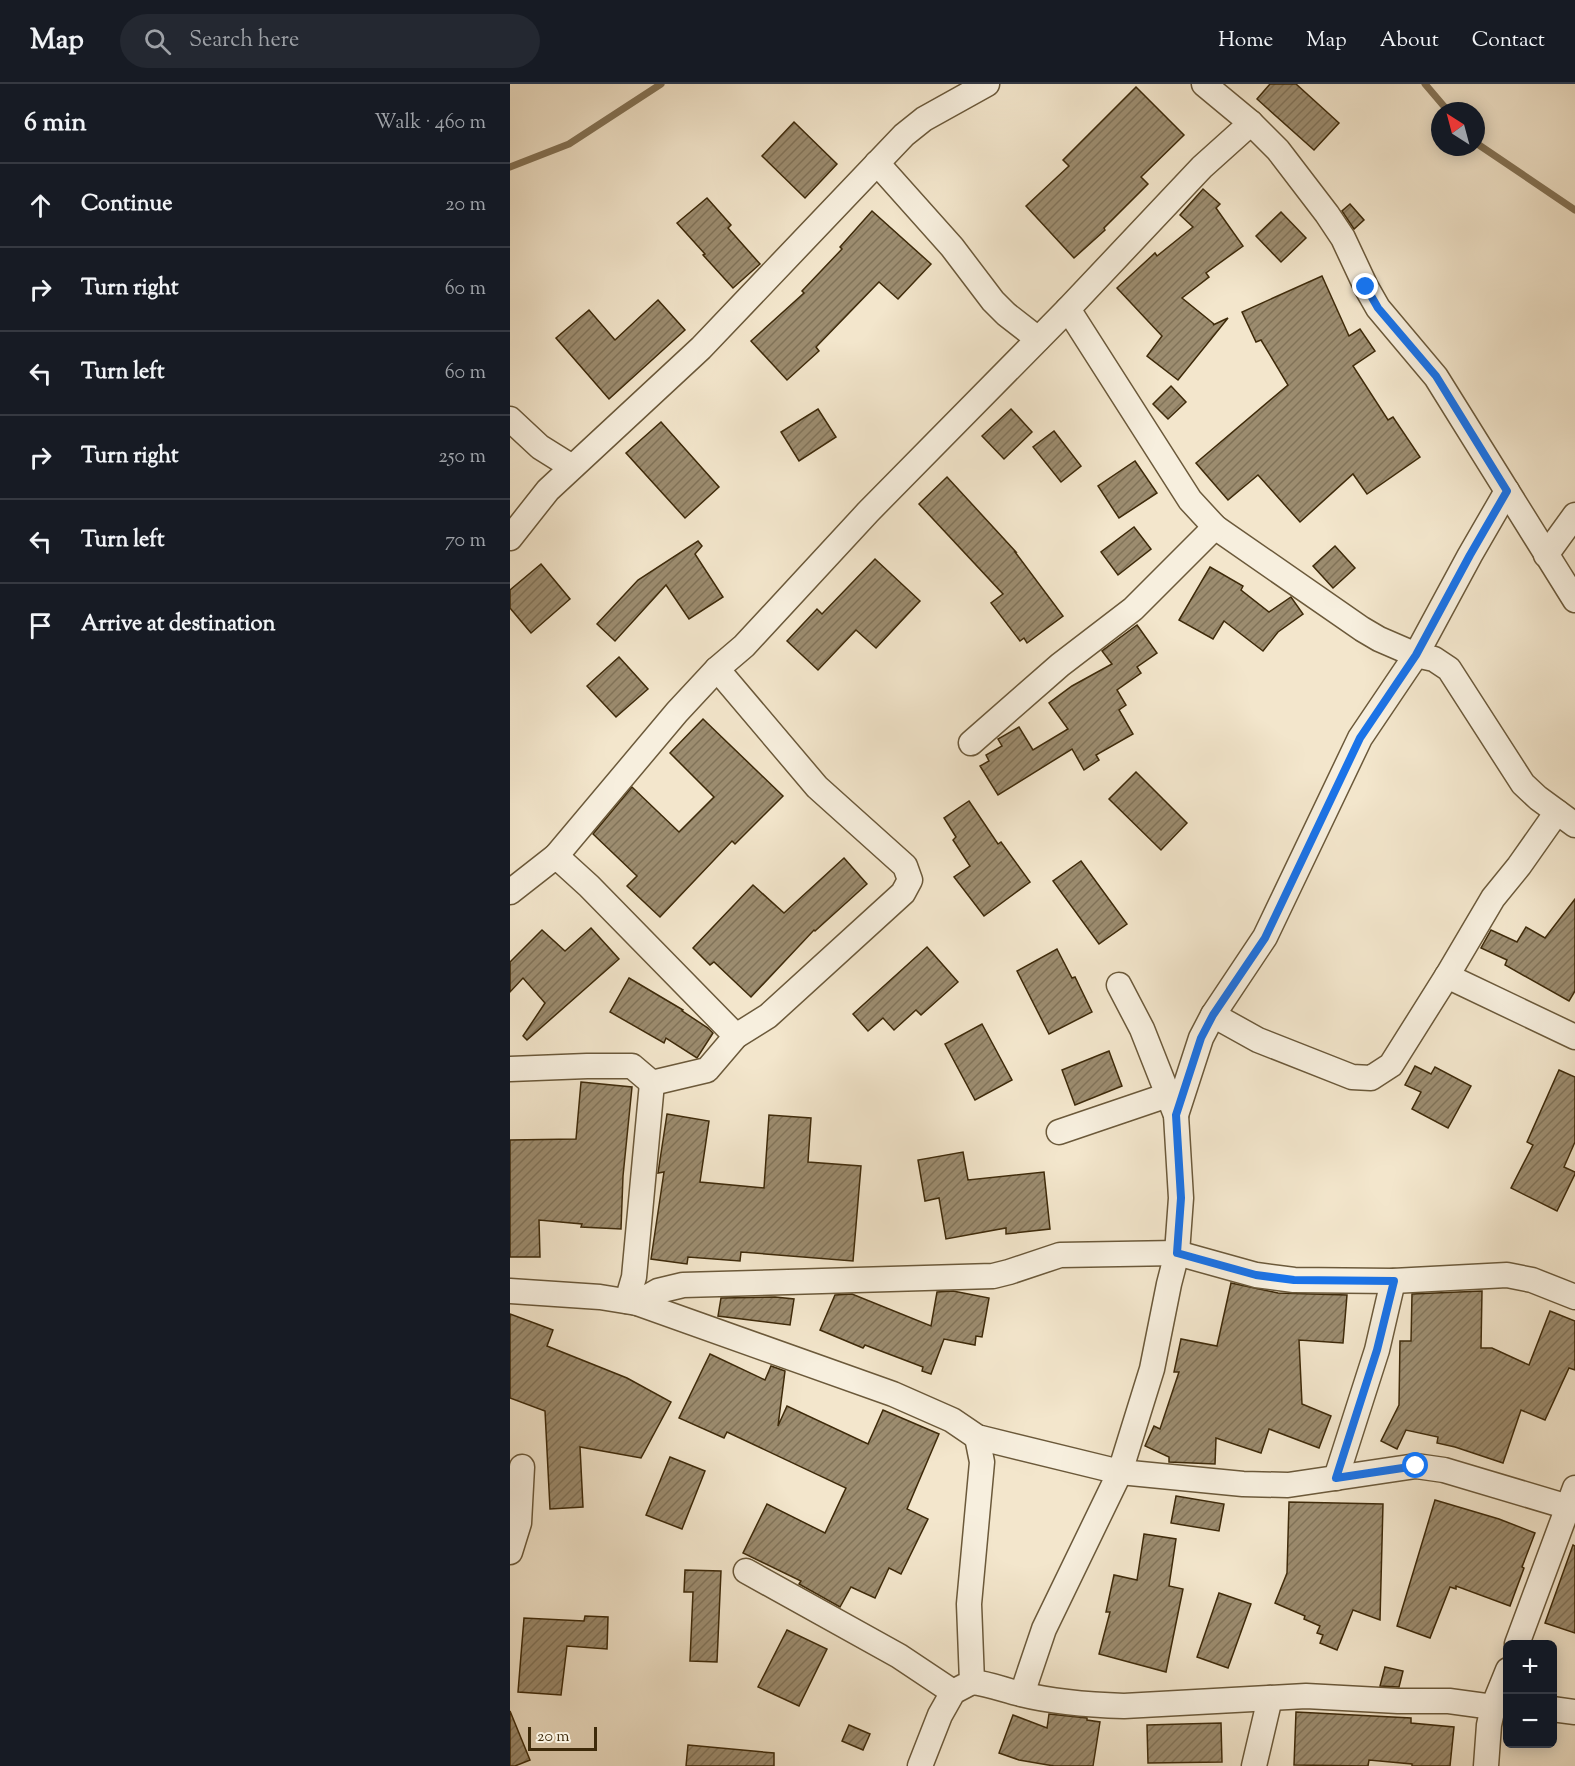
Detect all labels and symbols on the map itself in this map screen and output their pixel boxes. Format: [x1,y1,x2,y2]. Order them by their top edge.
north arrow [1431,102,1485,156]
route end [1352,273,1378,299]
route start [1402,1452,1428,1478]
scale bar [528,1724,597,1752]

